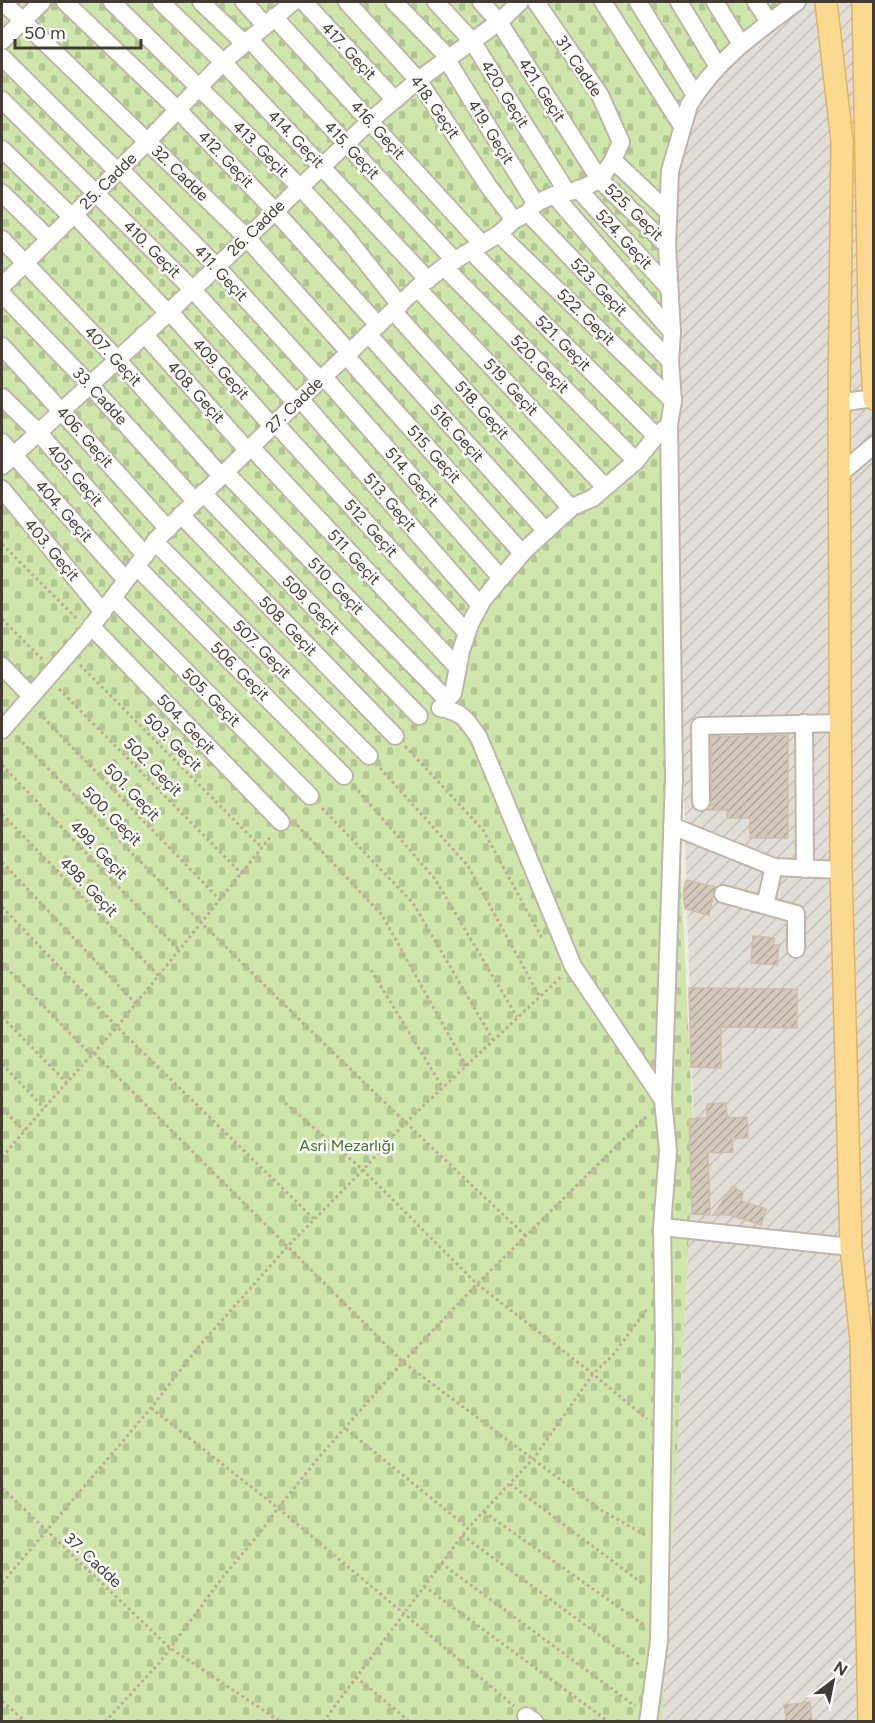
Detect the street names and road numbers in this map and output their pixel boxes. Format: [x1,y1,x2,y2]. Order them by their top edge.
street label: 417. Geçit [318,18,380,84]
street label: 31. Cadde [552,32,607,100]
street label: 421. Geçit [514,55,570,125]
street label: 420. Geçit [477,57,533,131]
street label: 418. Geçit [406,72,464,142]
street label: 419. Geçit [464,96,518,168]
street label: 416. Geçit [347,97,409,163]
street label: 414. Geçit [264,106,328,172]
street label: 413. Geçit [229,117,293,181]
street label: 415. Geçit [320,117,384,183]
street label: 412. Geçit [194,126,258,192]
street label: 32. Cadde [147,141,213,205]
street label: 25. Cadde [76,148,141,213]
street label: 525. Geçit [601,179,667,245]
street label: 26. Cadde [223,196,289,260]
street label: 524. Geçit [592,205,656,273]
street label: 410. Geçit [119,216,185,282]
street label: 411. Geçit [190,241,252,305]
street label: 523. Geçit [567,254,631,320]
street label: 522. Geçit [553,285,619,349]
street label: 521. Geçit [531,311,595,375]
street label: 407. Geçit [80,322,146,390]
street label: 520. Geçit [507,331,573,397]
street label: 409. Geçit [189,334,253,404]
street label: 519. Geçit [480,354,542,420]
street label: 408. Geçit [163,357,229,427]
street label: 33. Cadde [69,363,132,429]
street label: 27. Cadde [261,373,327,437]
street label: 518. Geçit [451,377,513,443]
street label: 516. Geçit [426,400,488,466]
street label: 406. Geçit [53,402,117,472]
street label: 515. Geçit [403,421,465,487]
street label: 405. Geçit [43,440,107,510]
street label: 514. Geçit [381,443,443,511]
street label: 513. Geçit [360,469,420,535]
street label: 404. Geçit [31,476,97,546]
street label: 512. Geçit [340,495,402,561]
street label: 403. Geçit [20,515,84,585]
street label: 511. Geçit [324,525,384,589]
street label: 510. Geçit [304,553,368,619]
street label: 509. Geçit [278,571,344,639]
street label: 508. Geçit [255,592,321,660]
street label: 507. Geçit [229,616,295,682]
street label: 506. Geçit [207,638,273,704]
street label: 505. Geçit [178,664,244,730]
street label: 504. Geçit [153,690,219,758]
street label: 503. Geçit [140,709,206,775]
street label: 502. Geçit [120,734,186,800]
street label: 501. Geçit [100,759,164,825]
street label: 500. Geçit [78,782,146,850]
street label: 499. Geçit [66,817,132,883]
street label: 498. Geçit [56,853,122,921]
street label: 37. Cadde [60,1529,126,1592]

